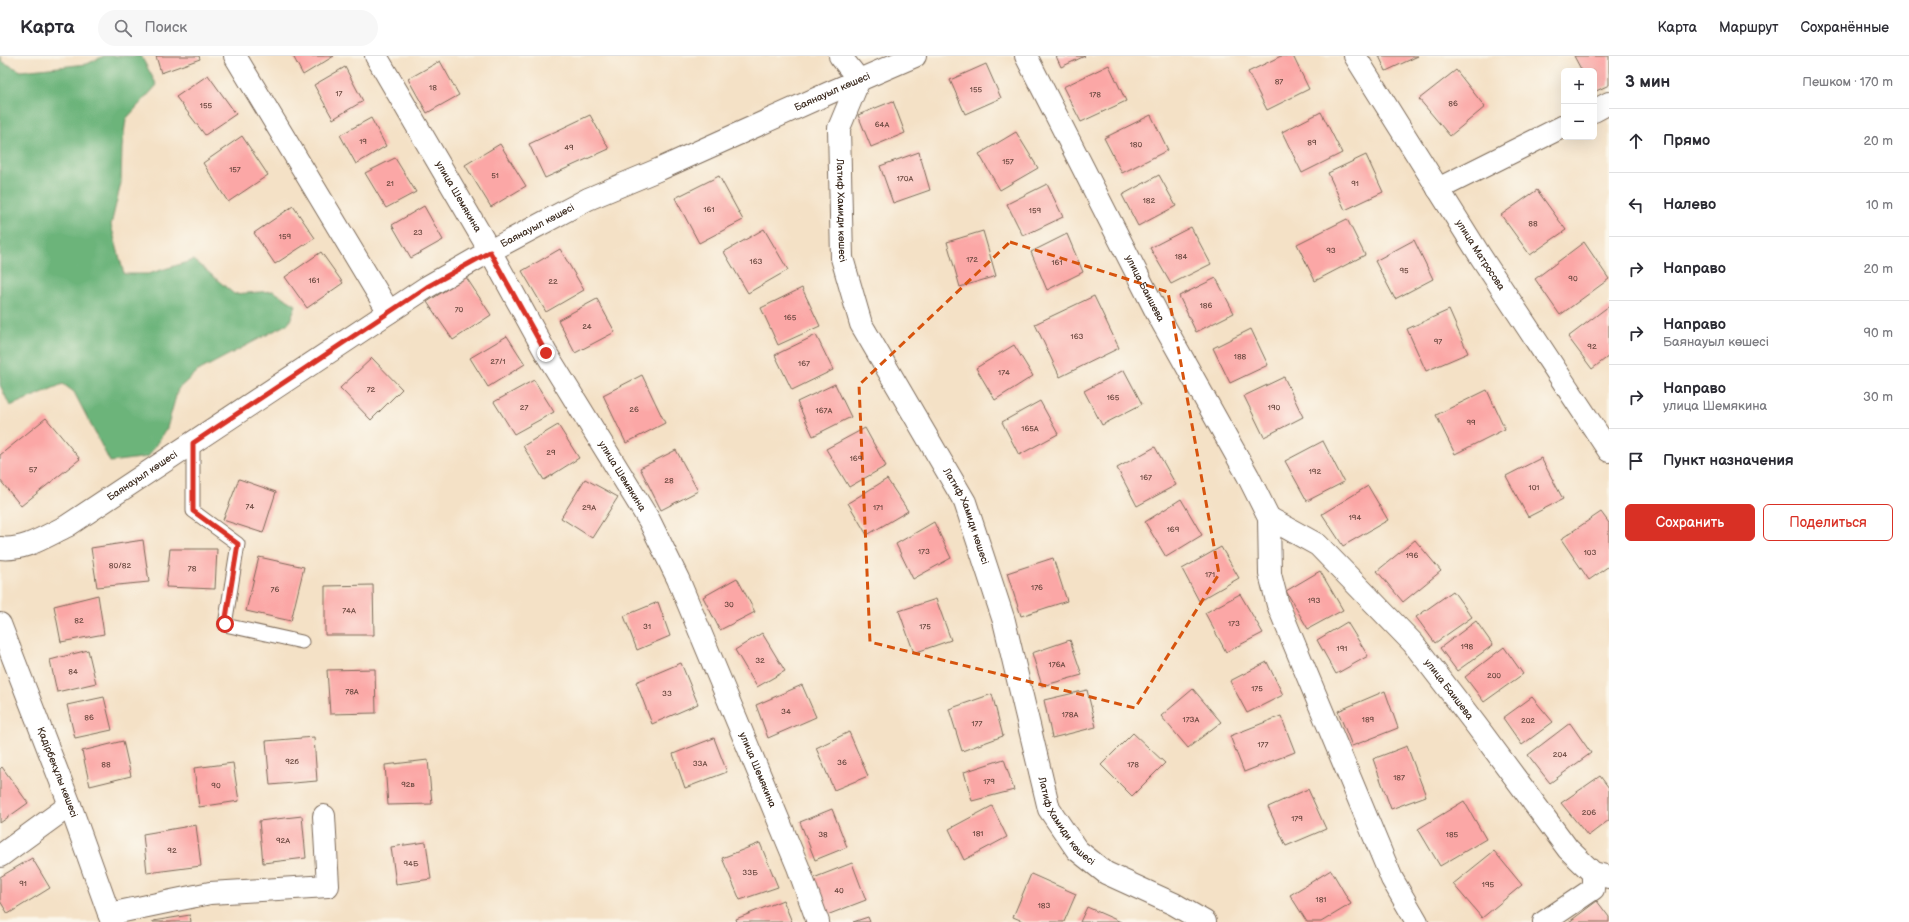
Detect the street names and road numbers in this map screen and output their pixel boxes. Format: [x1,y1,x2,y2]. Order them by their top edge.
street label: Баянауыл көшесі [792,70,872,114]
street label: Латиф Хамиди көшесі [834,157,849,264]
street label: улица Шемякина [433,159,484,235]
street label: Баянауыл көшесі [499,201,576,250]
street label: улица Матросова [1453,217,1507,293]
street label: улица Баишева [1123,253,1167,324]
street label: улица Шемякина [596,439,648,514]
street label: Баянауыл көшесі [105,448,180,504]
street label: Латиф Хамиди көшесі [940,465,991,566]
street label: улица Баишева [1422,657,1476,722]
street label: Қадірбекұлы көшесі [34,725,80,819]
street label: улица Шемякина [737,731,779,809]
street label: Латиф Хамиди көшесі [1035,775,1097,868]

